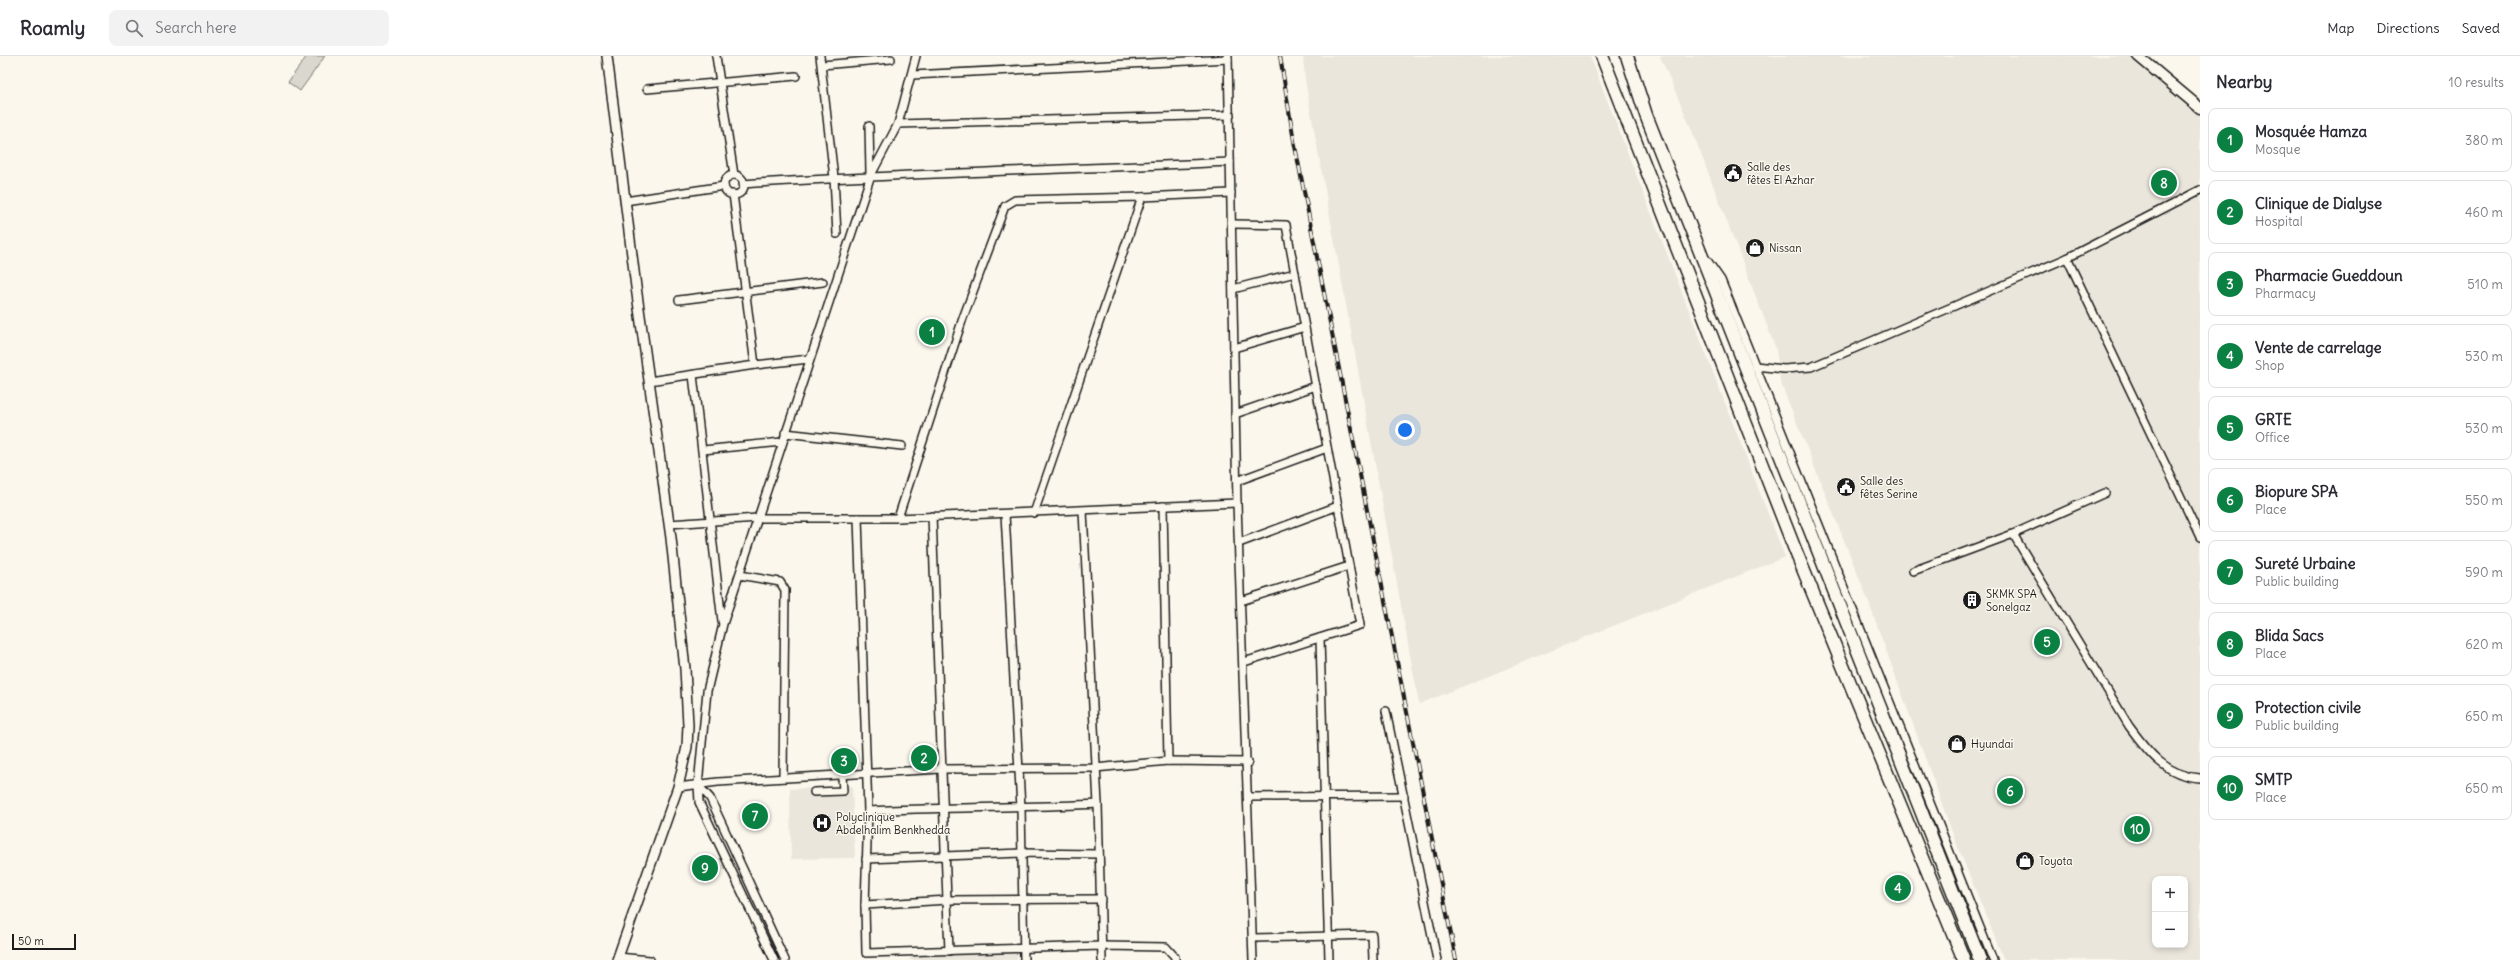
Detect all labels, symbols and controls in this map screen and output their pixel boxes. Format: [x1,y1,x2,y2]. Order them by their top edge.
search box [109,10,389,46]
text: Roamly [20,16,85,40]
icon: search [123,17,145,39]
text: Search here [155,18,237,37]
text: Map [2327,19,2354,37]
text: Directions [2376,19,2440,37]
text: Saved [2462,19,2500,37]
text: Nearby [2216,71,2272,93]
text: 10 results [2449,74,2504,91]
text: Mosquée Hamza [2255,122,2367,141]
text: 1 [2227,132,2233,149]
text: 380 m [2465,132,2503,149]
text: Mosque [2255,141,2300,158]
place label: Salle des fêtes El Azhar [1747,160,1815,187]
public building icon: Salle des fêtes El Azhar [1722,162,1744,184]
pin: 8 [2151,168,2177,198]
text: Clinique de Dialyse [2255,194,2382,213]
text: 2 [2226,204,2234,221]
text: 460 m [2465,204,2503,221]
text: Hospital [2255,213,2303,230]
shop icon: Nissan [1744,237,1766,259]
place label: Nissan [1769,241,1802,255]
text: Pharmacie Gueddoun [2255,266,2403,285]
text: 3 [2226,276,2234,293]
text: 510 m [2467,276,2503,293]
text: Pharmacy [2255,285,2316,302]
pin: 1 [919,317,945,347]
text: Vente de carrelage [2255,338,2382,357]
text: 4 [2226,348,2234,365]
text: 530 m [2465,348,2503,365]
text: Shop [2255,357,2284,374]
text: GRTE [2255,410,2292,429]
your location [1395,420,1415,440]
text: 5 [2226,420,2234,437]
text: 530 m [2465,420,2503,437]
text: Office [2255,429,2290,446]
place label: Salle des fêtes Serine [1860,474,1918,501]
public building icon: Salle des fêtes Serine [1835,476,1857,498]
text: Biopure SPA [2255,482,2338,501]
text: 6 [2226,492,2234,509]
text: 550 m [2465,492,2503,509]
text: Place [2255,501,2286,518]
text: Sureté Urbaine [2255,554,2356,573]
text: 7 [2227,564,2233,581]
text: 590 m [2465,564,2503,581]
text: Public building [2255,573,2339,590]
place label: SKMK SPA Sonelgaz [1986,587,2037,614]
building icon: SKMK SPA Sonelgaz [1961,589,1983,611]
text: Blida Sacs [2255,626,2324,645]
pin: 5 [2034,627,2060,657]
text: 8 [2226,636,2234,653]
text: 620 m [2465,636,2503,653]
text: Place [2255,645,2286,662]
text: Protection civile [2255,698,2361,717]
text: 9 [2226,708,2234,725]
text: 650 m [2465,708,2503,725]
text: Public building [2255,717,2339,734]
shop icon: Hyundai [1946,733,1968,755]
place label: Hyundai [1971,737,2013,751]
pin: 2 [911,743,937,773]
pin: 3 [831,746,857,776]
text: SMTP [2255,770,2292,789]
pin: 6 [1997,776,2023,806]
text: 10 [2223,780,2237,797]
text: 650 m [2465,780,2503,797]
text: Place [2255,789,2286,806]
pin: 7 [742,801,768,831]
place label: Polyclinique Abdelhalim Benkhedda [836,810,950,837]
hospital icon: Polyclinique Abdelhalim Benkhedda [811,812,833,834]
pin: 10 [2124,814,2150,844]
shop icon: Toyota [2014,850,2036,872]
pin: 9 [692,853,718,883]
place label: Toyota [2039,854,2073,868]
pin: 4 [1885,873,1911,903]
map controls [2152,876,2188,948]
button: + [2152,876,2188,912]
button: − [2152,912,2188,948]
scale bar [12,932,76,951]
text: 50 m [18,934,44,948]

